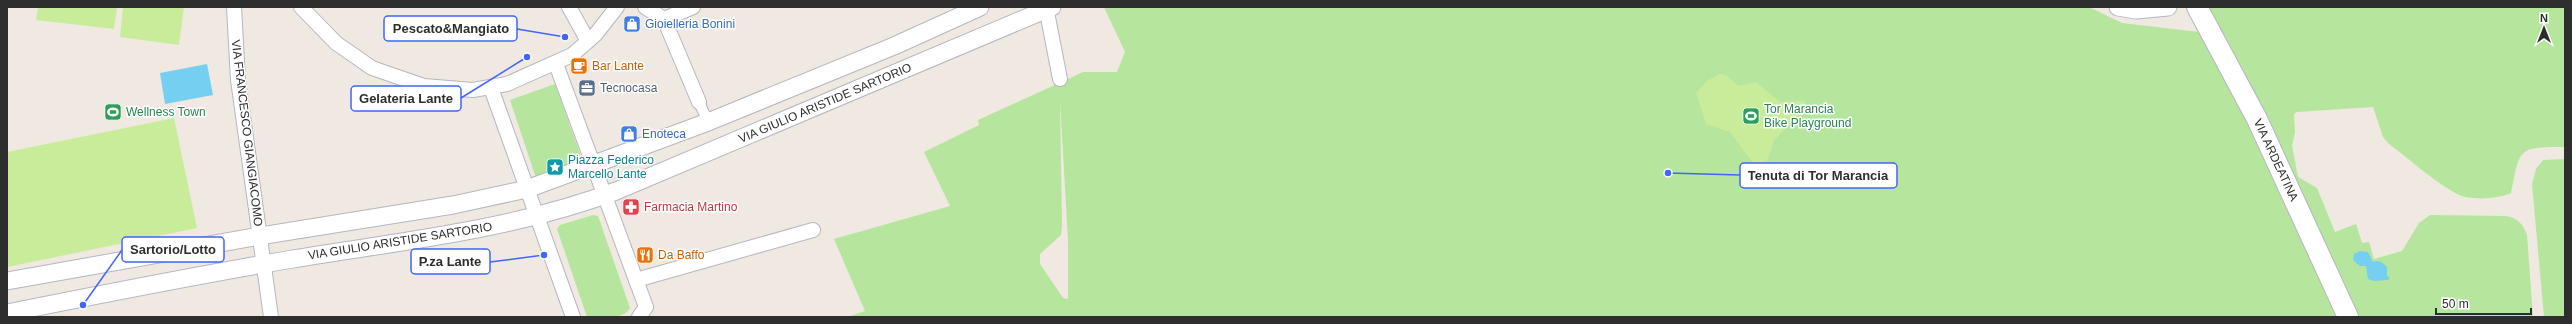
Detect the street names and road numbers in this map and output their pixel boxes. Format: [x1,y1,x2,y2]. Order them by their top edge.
street label: VIA FRANCESCO GIANGIACOMO [229,39,265,227]
street label: VIA GIULIO ARISTIDE SARTORIO [737,60,913,146]
street label: VIA ARDEATINA [2251,117,2301,203]
street label: VIA GIULIO ARISTIDE SARTORIO [307,220,493,262]

